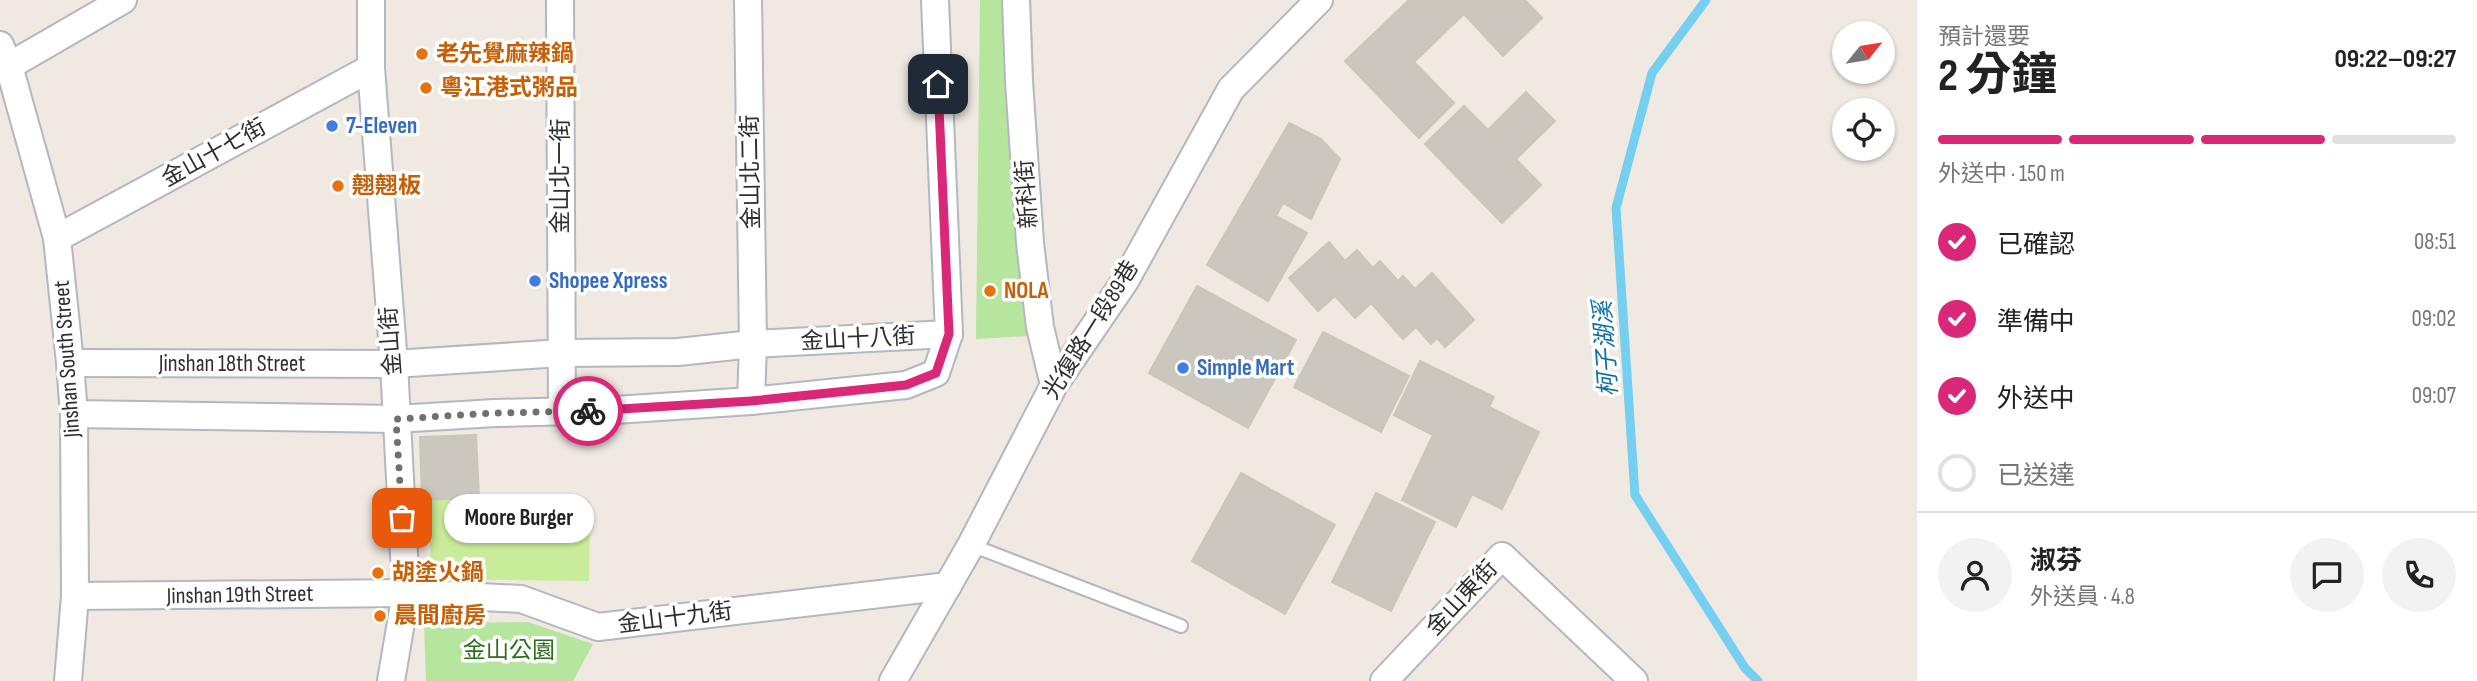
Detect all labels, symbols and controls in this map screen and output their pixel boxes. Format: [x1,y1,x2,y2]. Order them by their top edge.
north arrow [1832,21,1895,84]
map controls [1832,21,1895,161]
text: 預計還要 [1938,23,2030,51]
place label: 老先覺麻辣鍋 [436,40,574,68]
text: 09:22–09:27 [2334,44,2456,75]
marker: 老先覺麻辣鍋 [414,46,430,62]
text: 2 分鐘 [1938,49,2057,104]
pin [908,54,968,114]
icon: home [919,65,957,103]
place label: 粵江港式粥品 [440,74,578,102]
marker: 粵江港式粥品 [418,80,434,96]
button: locate [1832,98,1895,161]
place label: 7-Eleven [346,112,417,140]
street label: 金山十七街 [157,113,271,193]
street label: 金山北二街 [736,114,766,230]
marker: 7-Eleven [324,118,340,134]
street label: 金山北一街 [547,119,575,234]
street label: 新科街 [1011,159,1043,229]
text: 外送中 · 150 m [1938,160,2065,188]
place label: 翹翹板 [352,172,421,200]
marker: 翹翹板 [330,178,346,194]
icon: check [1938,223,1976,261]
text: 08:51 [2414,228,2456,256]
text: 已確認 [1997,230,2075,261]
street label: 光復路一段89巷 [1037,255,1145,405]
place label: Shopee Xpress [549,267,668,295]
marker: Shopee Xpress [527,273,543,289]
place label: NOLA [1004,277,1050,305]
street label: Jinshan South Street [48,280,87,439]
marker: NOLA [982,283,998,299]
water label: 柯子湖溪 [1588,297,1624,398]
icon: check [1938,300,1976,338]
text: 09:02 [2411,305,2456,333]
street label: 金山街 [375,306,407,376]
text: 準備中 [1997,307,2075,338]
street label: 金山十八街 [800,322,916,356]
street label: Jinshan 18th Street [158,350,305,378]
place label: Simple Mart [1197,354,1295,382]
marker: Simple Mart [1175,360,1191,376]
courier [553,376,623,446]
icon: check [1938,377,1976,415]
text: 09:07 [2412,382,2456,410]
text: 外送中 [1997,384,2075,415]
icon: bike [569,392,607,430]
text: 已送達 [1997,461,2075,492]
pin [372,488,432,548]
callout: Moore Burger [444,494,594,542]
icon: bag [383,499,421,537]
text: Moore Burger [465,504,573,532]
button: person [1938,538,2012,612]
button: chat [2290,538,2364,612]
button: phone [2382,538,2456,612]
text: 淑芬 [2030,546,2082,577]
street label: 金山東街 [1420,555,1504,641]
place label: 胡塗火鍋 [392,559,484,587]
marker: 胡塗火鍋 [370,565,386,581]
street label: Jinshan 19th Street [165,580,314,610]
text: 外送員 · 4.8 [2030,583,2135,611]
street label: 金山十九街 [616,597,734,639]
place label: 晨間廚房 [394,602,486,630]
marker: 晨間廚房 [372,608,388,624]
park label: 金山公園 [463,637,555,665]

